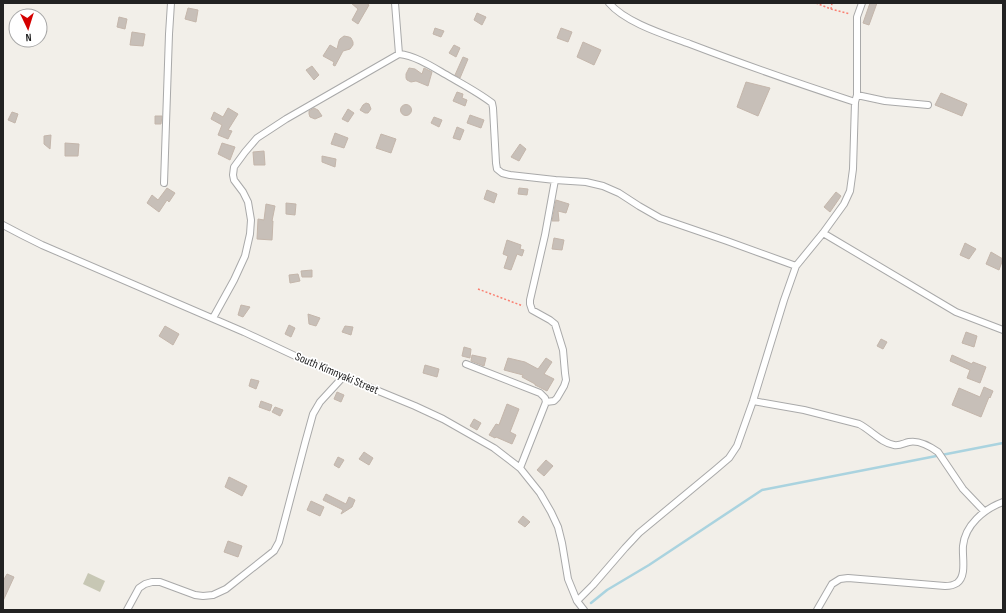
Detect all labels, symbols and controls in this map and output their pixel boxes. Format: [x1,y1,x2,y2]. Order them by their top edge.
north arrow [8,8,48,48]
text: N [25,31,32,44]
street label: South Kimnyaki Street [293,349,381,398]

